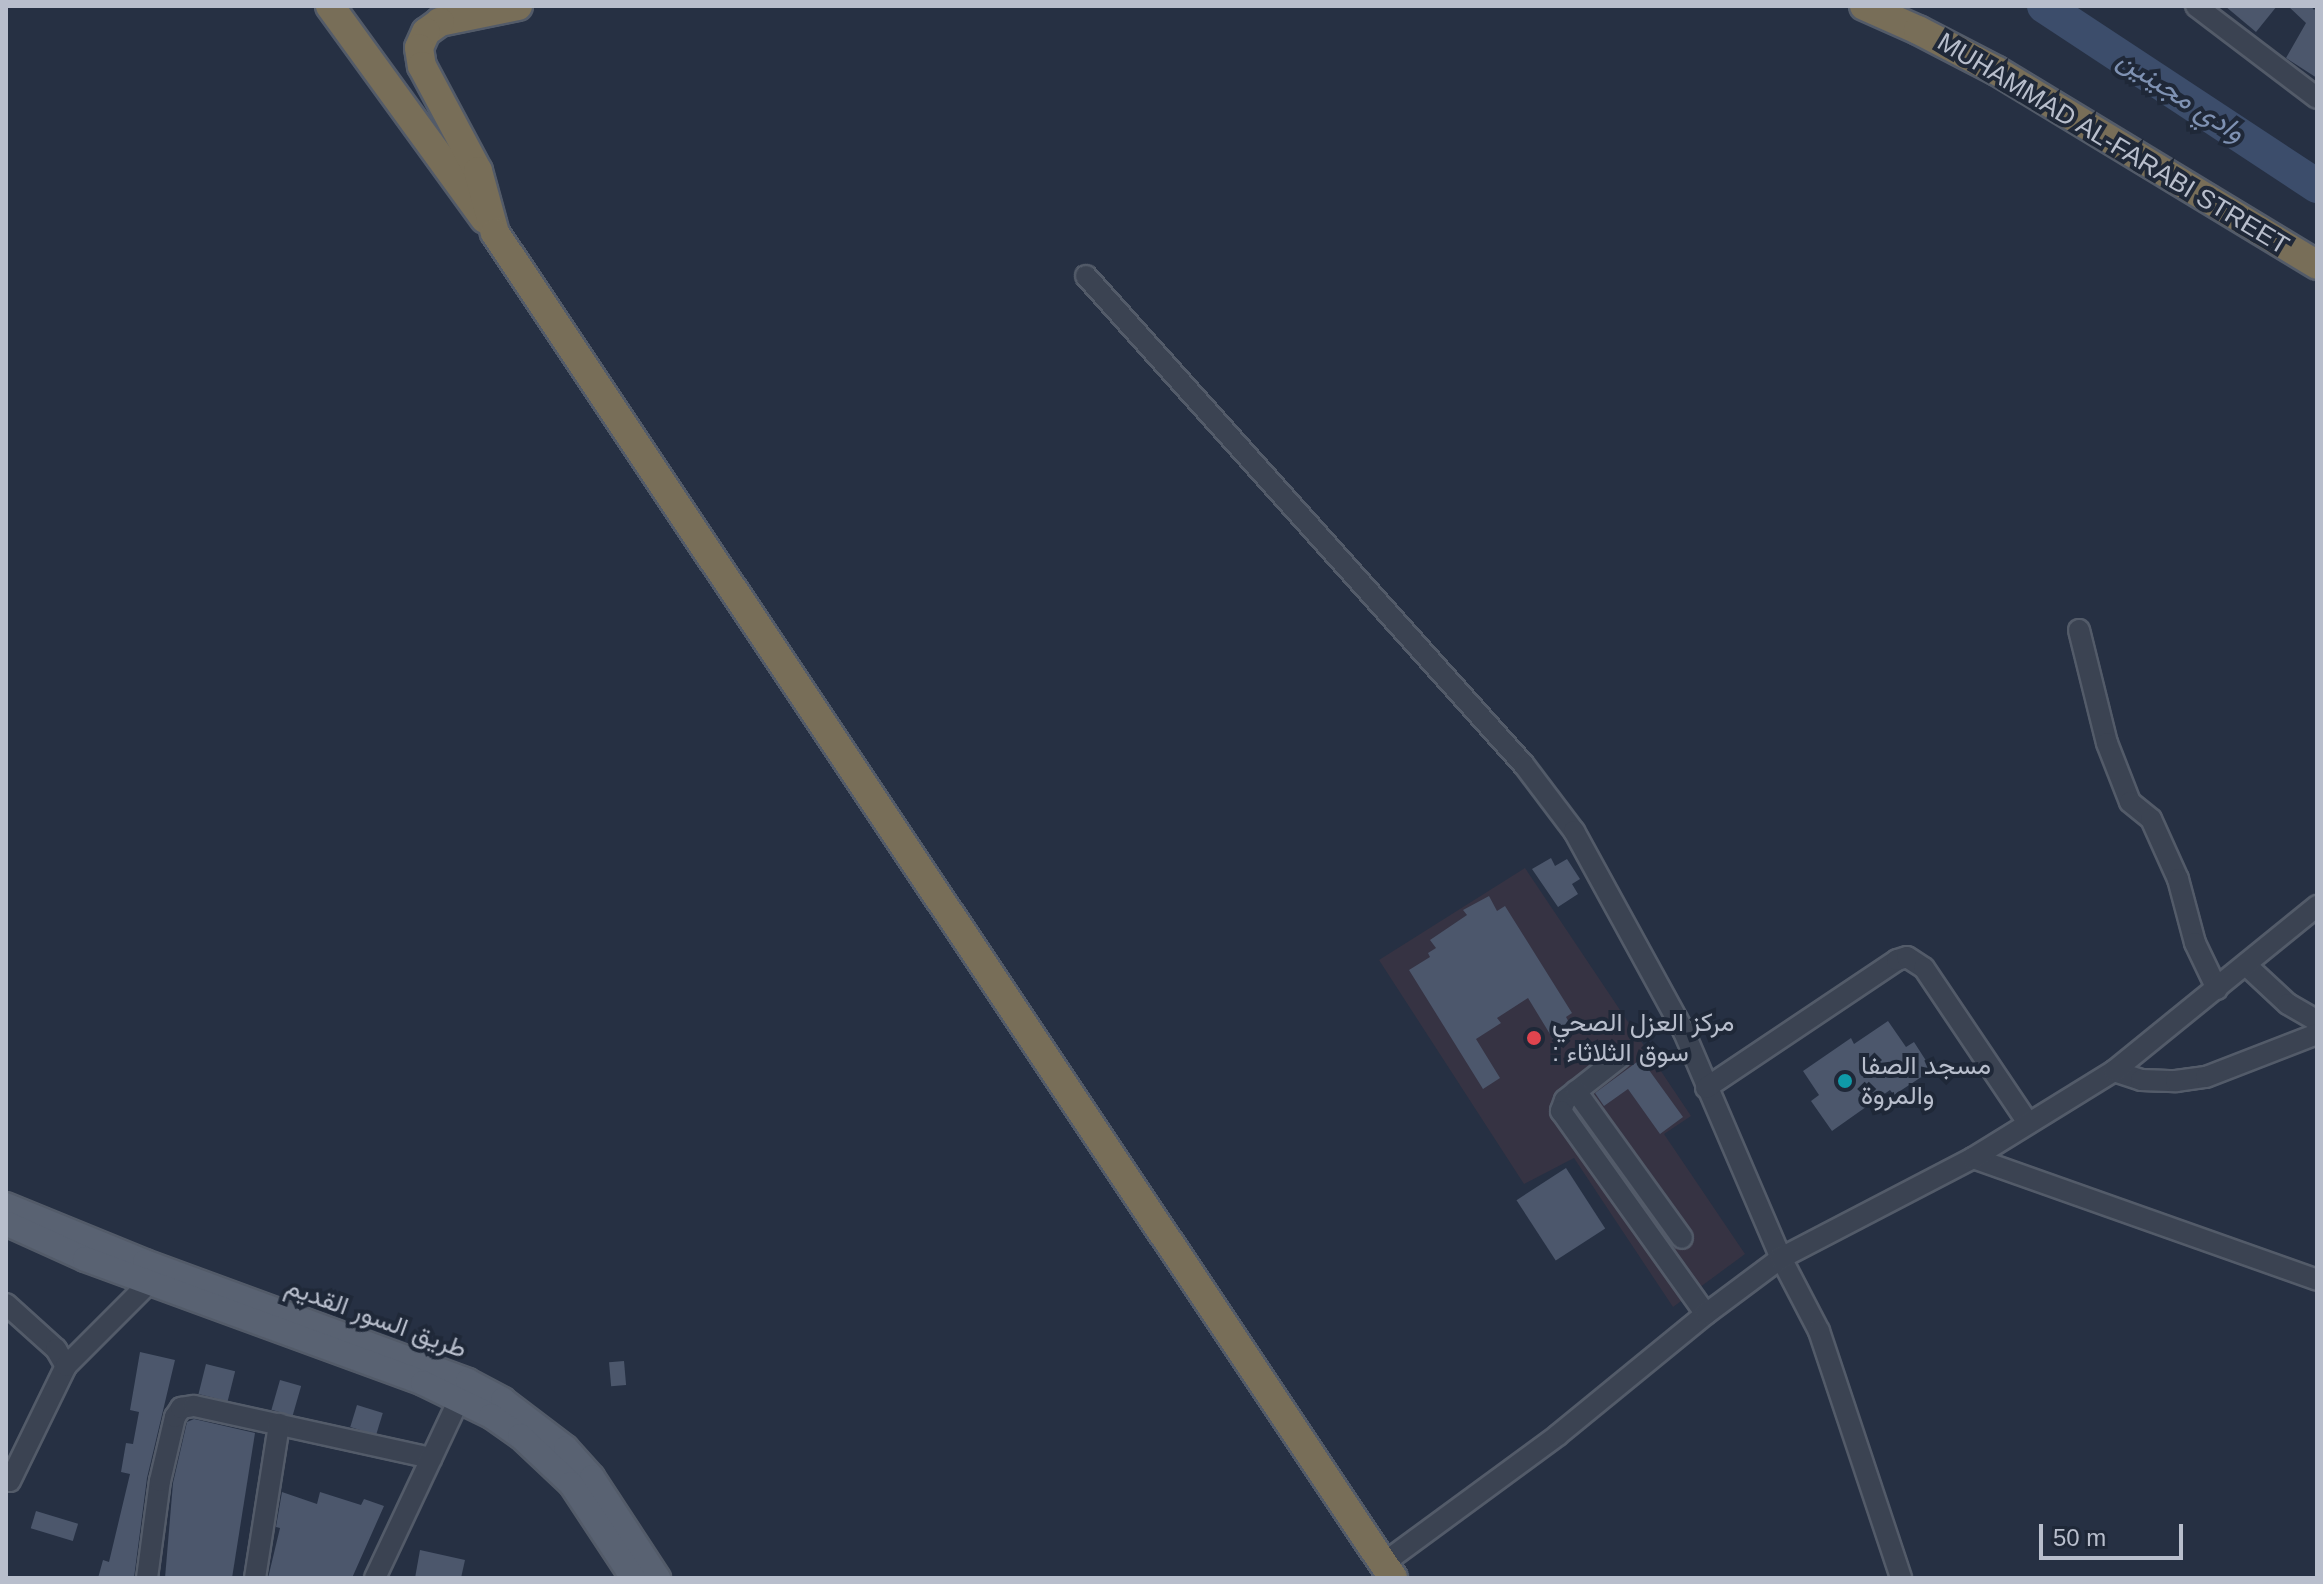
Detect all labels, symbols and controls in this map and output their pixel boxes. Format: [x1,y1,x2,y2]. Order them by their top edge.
street label: MUHAMMAD AL-FARABI STREET [1931,26,2295,262]
water label: وادي مجينين [2111,42,2251,150]
place label: مركز العزل الصحي : سوق الثلاثاء [1552,1007,1734,1068]
marker: مركز العزل الصحي : سوق الثلاثاء [1523,1027,1545,1049]
place label: مسجد الصفا والمروة [1861,1050,1991,1112]
marker: مسجد الصفا والمروة [1836,1072,1854,1090]
street label: طريق السور القديم [281,1271,471,1365]
scale bar [2043,1508,2187,1558]
text: 50 m [2053,1524,2106,1551]

